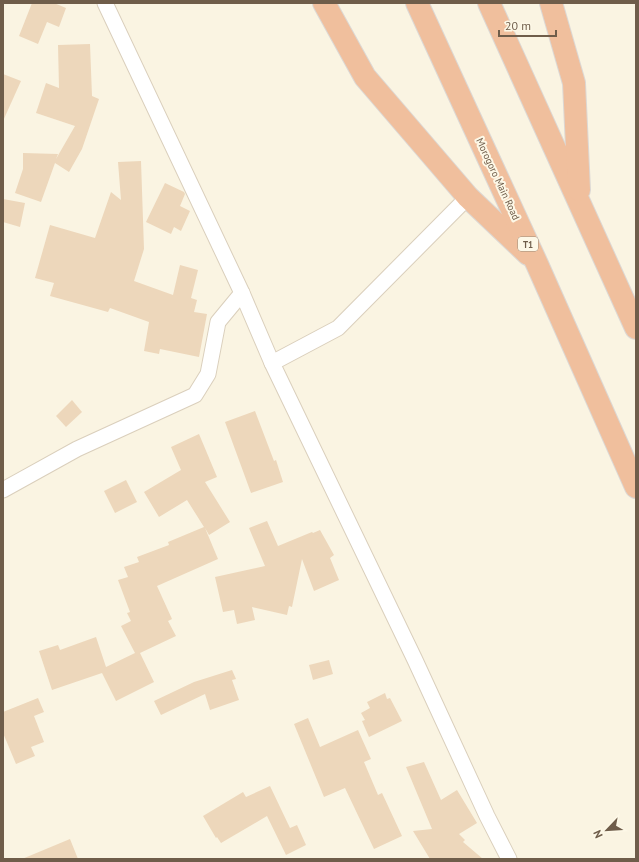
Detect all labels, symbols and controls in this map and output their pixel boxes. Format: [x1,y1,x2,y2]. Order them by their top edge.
scale bar [499,12,556,38]
text: 20 m [505,18,531,33]
street label: Morogoro Main Road [473,136,523,222]
road number: T1 [518,237,538,251]
north arrow [587,810,627,850]
text: N [590,828,606,840]

